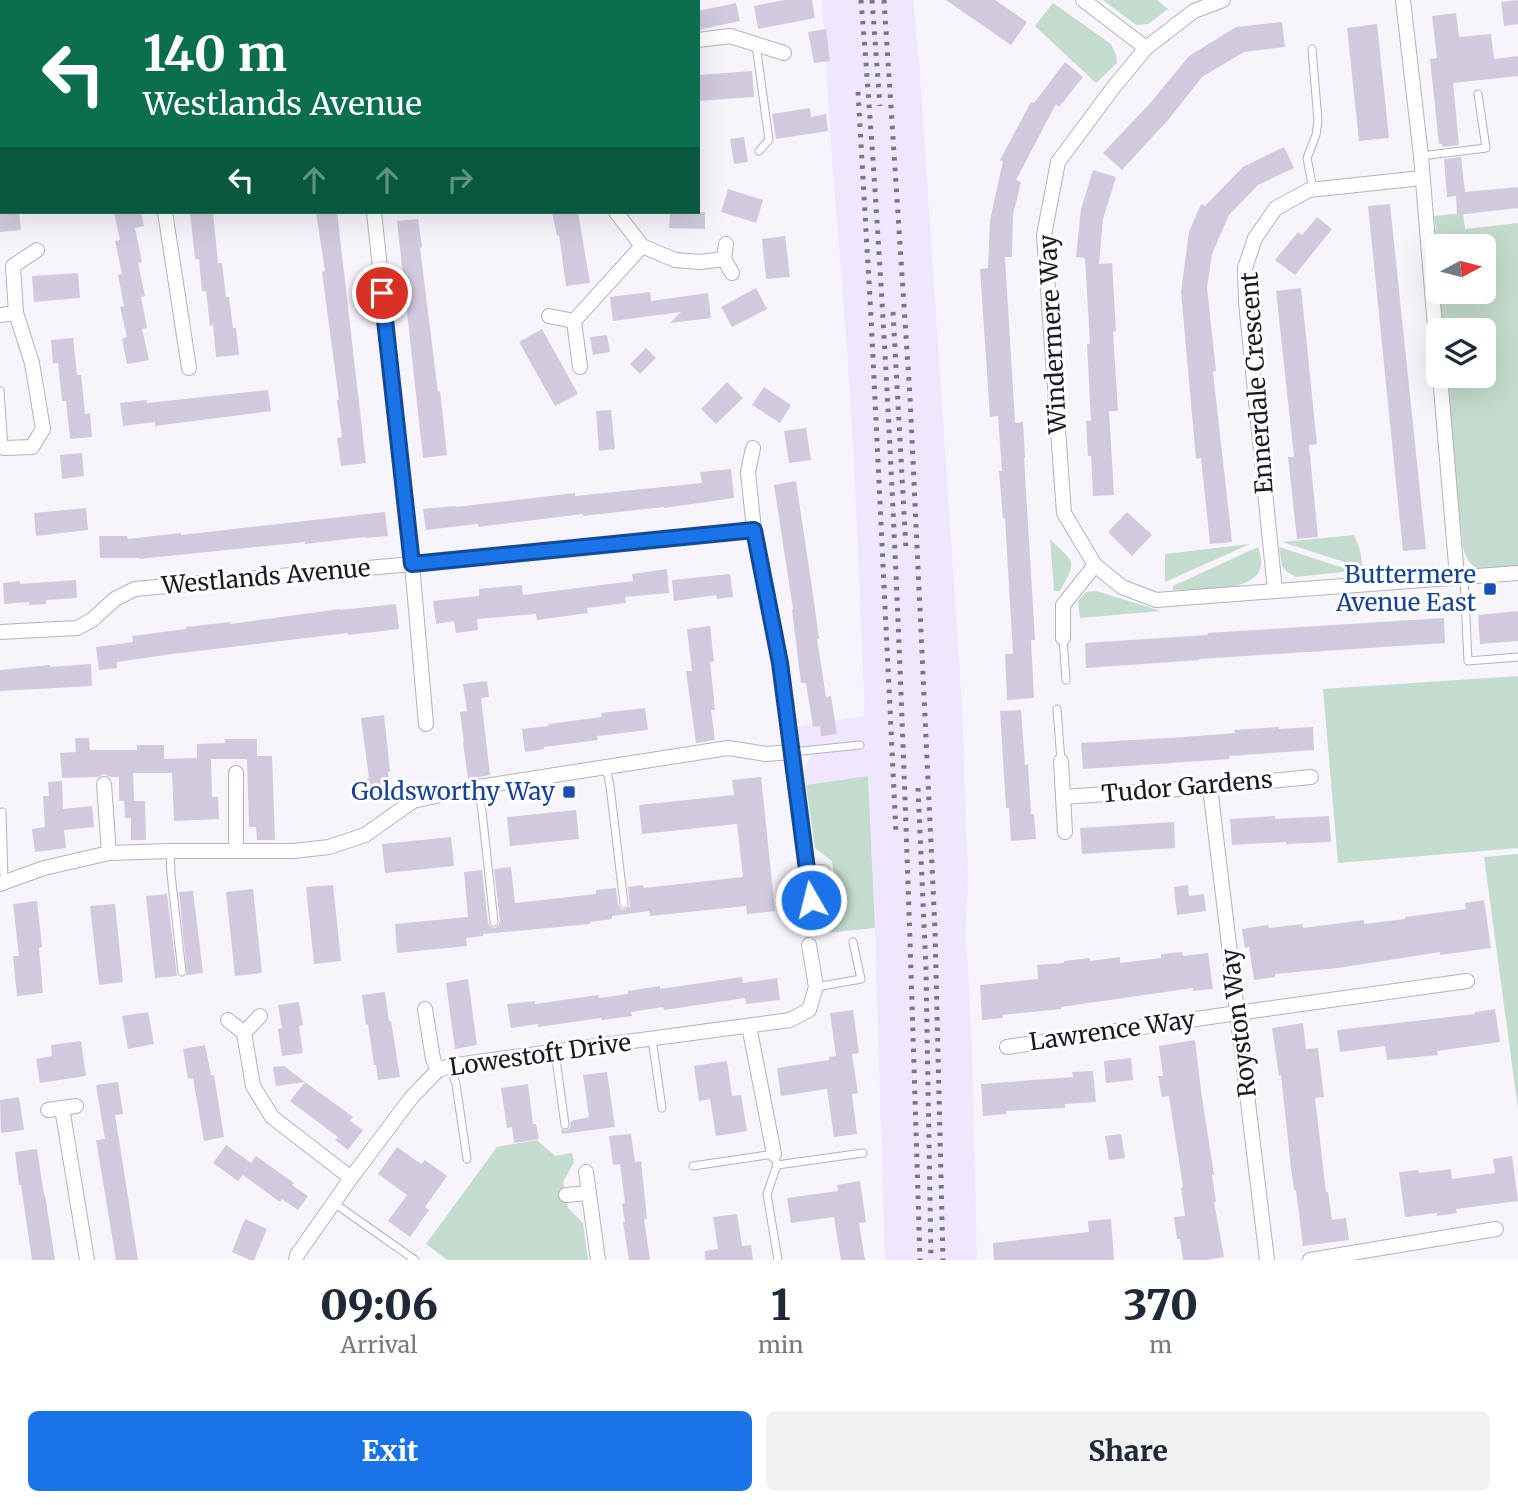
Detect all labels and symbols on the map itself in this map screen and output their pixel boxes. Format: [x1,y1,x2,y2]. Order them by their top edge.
street label: Windermere Way [1032,234,1073,435]
north arrow [1426,234,1496,304]
pin [352,263,412,323]
street label: Ennerdale Crescent [1233,270,1280,495]
street label: Westlands Avenue [159,552,372,601]
place label: Buttermere Avenue East [1335,559,1477,618]
marker: Buttermere Avenue East [1482,581,1498,597]
street label: Tudor Gardens [1100,764,1274,809]
place label: Goldsworthy Way [351,776,555,807]
marker: Goldsworthy Way [561,784,577,800]
position arrow [774,863,848,937]
street label: Royston Way [1214,947,1263,1099]
street label: Lawrence Way [1027,1004,1197,1057]
street label: Lowestoft Drive [447,1026,633,1083]

